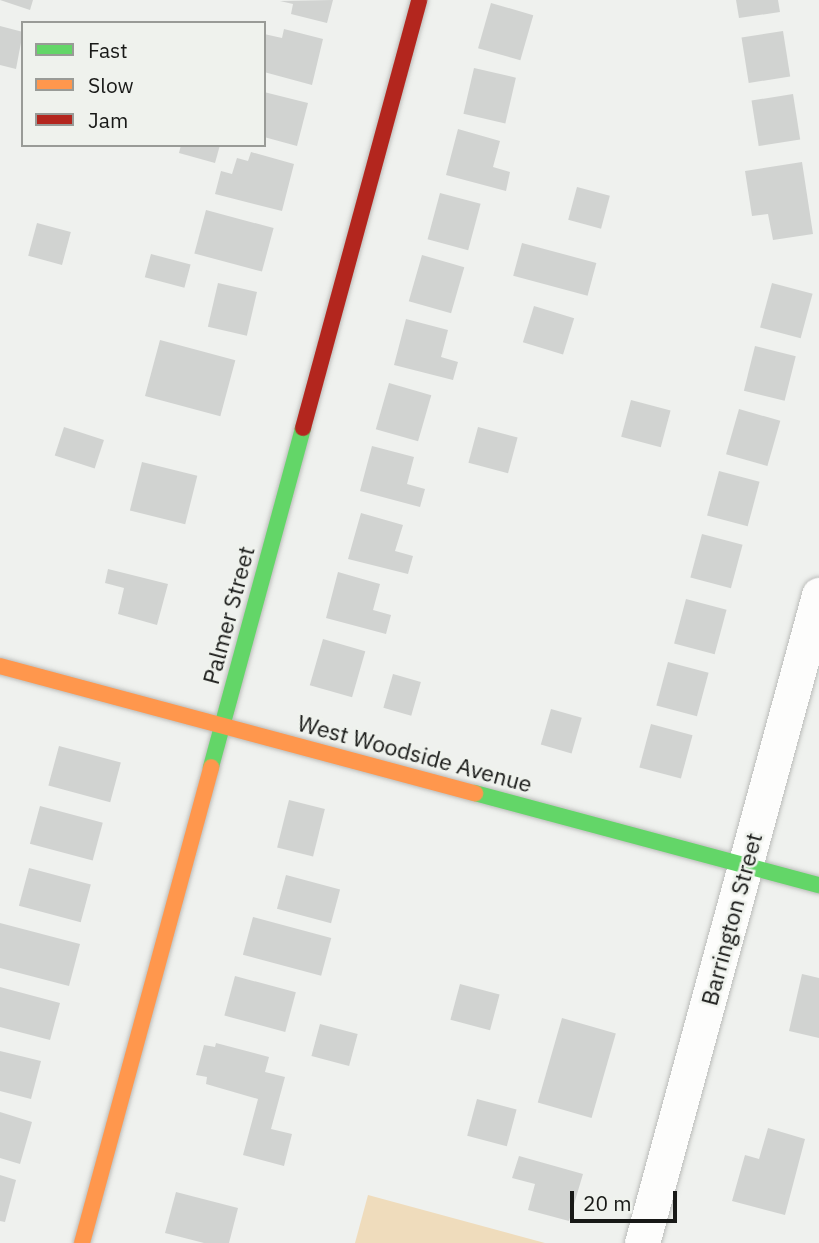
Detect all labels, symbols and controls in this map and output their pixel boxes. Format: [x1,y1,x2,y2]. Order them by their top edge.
legend [21,21,266,147]
text: Fast [88,36,128,64]
text: Slow [88,71,134,99]
text: Jam [88,106,128,134]
street label: Palmer Street [196,543,260,687]
street label: West Woodside Avenue [295,708,535,798]
street label: Barrington Street [695,830,767,1008]
scale bar [574,1176,681,1220]
text: 20 m [583,1189,632,1217]

